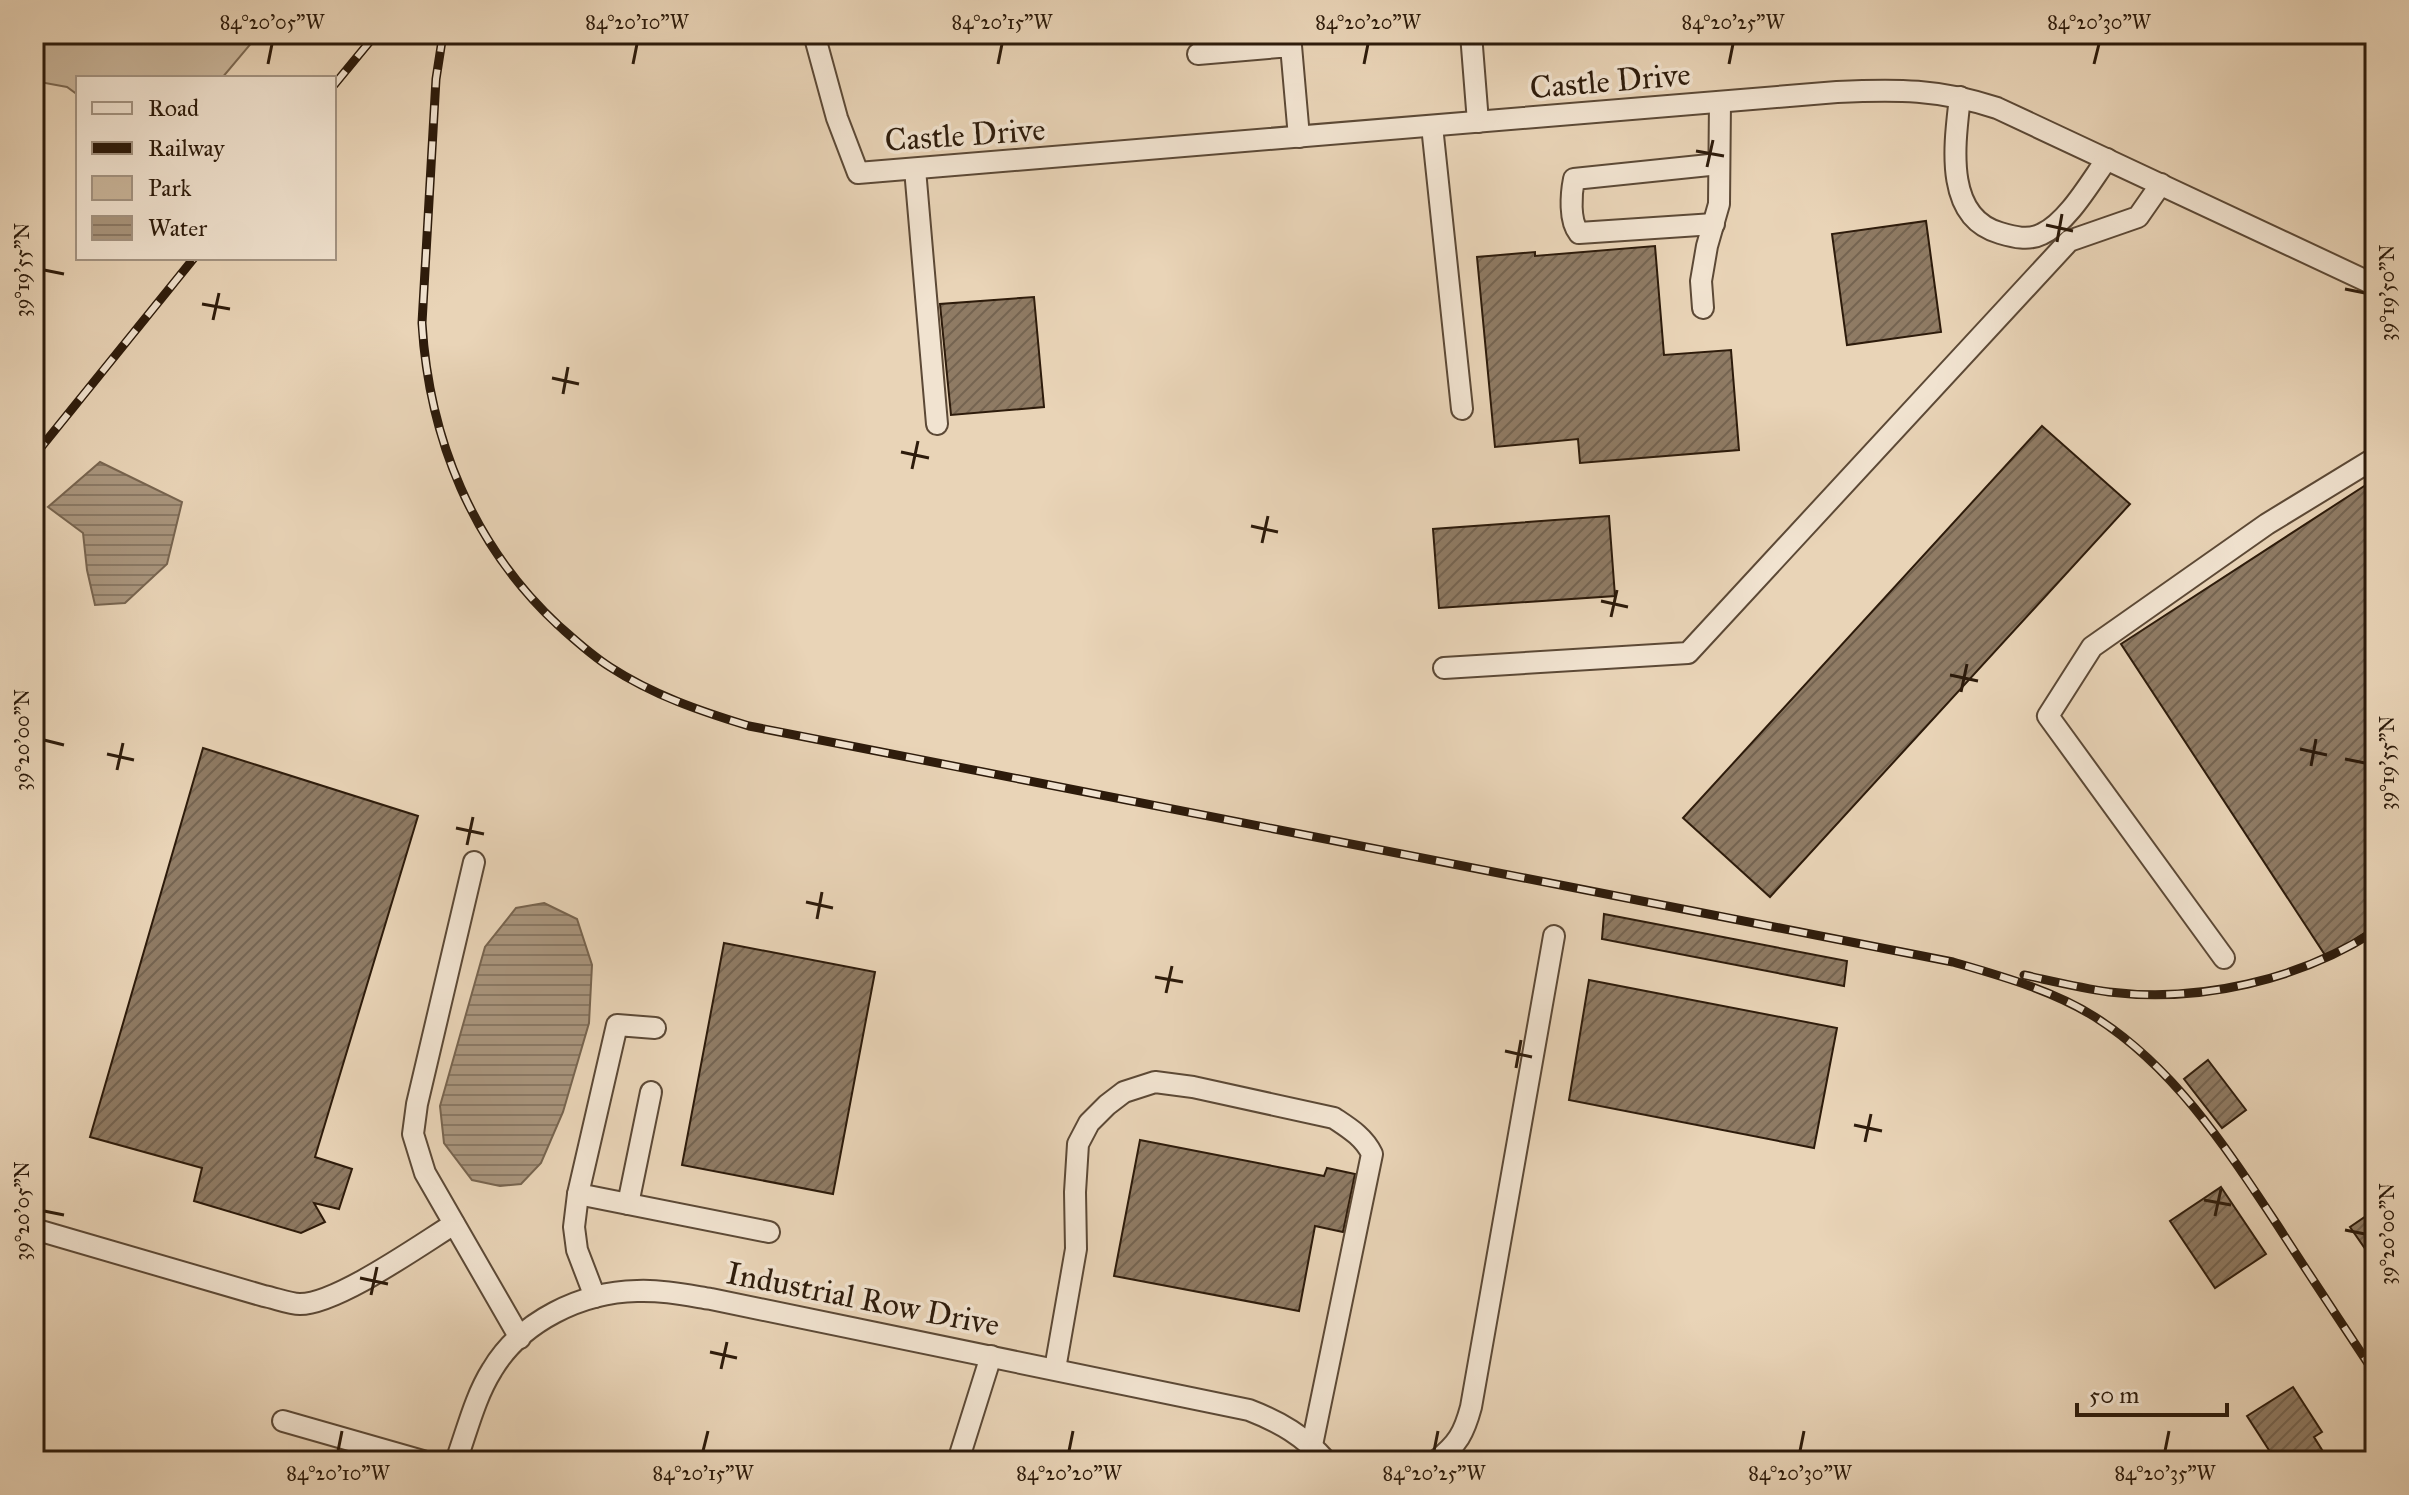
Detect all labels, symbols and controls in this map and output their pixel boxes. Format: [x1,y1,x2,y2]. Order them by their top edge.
text: 84°20'05"W [220,10,325,34]
text: 84°20'10"W [585,10,690,34]
text: 84°20'15"W [952,10,1053,34]
text: 84°20'20"W [1315,10,1422,34]
text: 84°20'25"W [1682,10,1785,34]
text: 84°20'30"W [2047,10,2152,34]
street label: Castle Drive [1528,55,1692,107]
legend [76,76,336,260]
text: Road [148,93,199,123]
street label: Castle Drive [883,110,1047,160]
text: Railway [148,133,225,163]
text: Park [148,173,192,203]
text: Water [148,213,207,243]
text: 39°19'55"N [10,223,34,317]
text: 39°19'50"N [2375,245,2399,341]
text: 39°20'00"N [10,689,34,791]
text: 39°19'55"N [2375,716,2399,810]
text: 39°20'05"N [10,1161,34,1261]
text: 39°20'00"N [2375,1183,2399,1285]
street label: Industrial Row Drive [723,1253,1003,1345]
scale bar [2077,1367,2227,1417]
text: 50 m [2089,1380,2139,1410]
text: 84°20'10"W [286,1461,391,1485]
text: 84°20'15"W [653,1461,754,1485]
text: 84°20'20"W [1016,1461,1123,1485]
text: 84°20'25"W [1383,1461,1486,1485]
text: 84°20'30"W [1748,1461,1853,1485]
text: 84°20'35"W [2114,1461,2217,1485]

